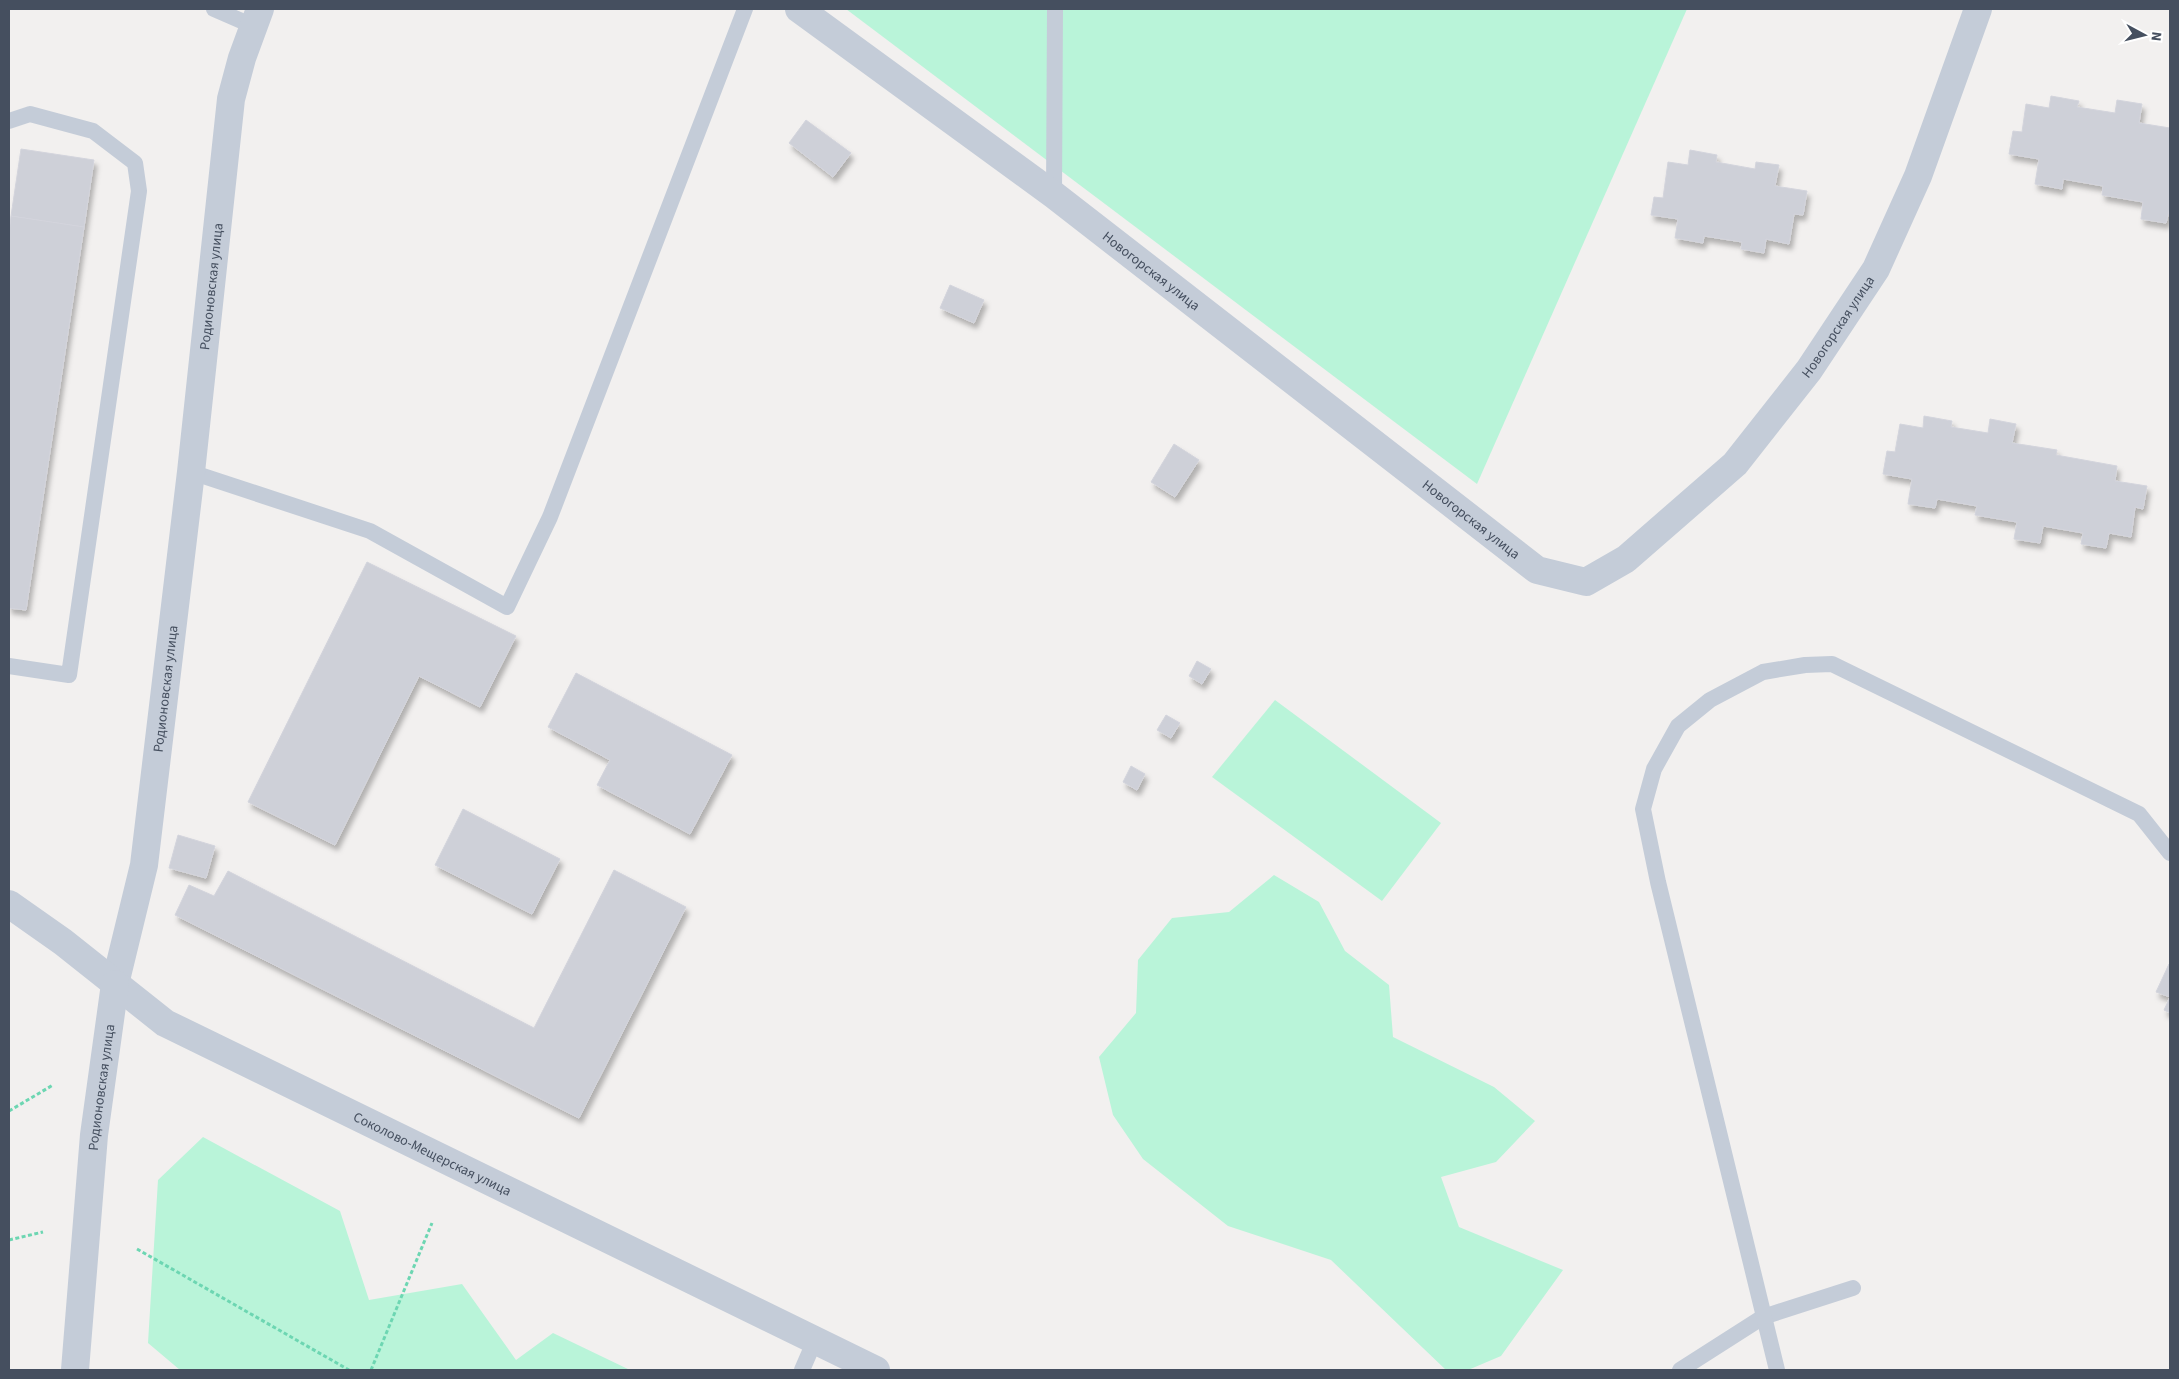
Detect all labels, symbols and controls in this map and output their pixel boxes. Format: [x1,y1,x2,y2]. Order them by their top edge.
north arrow [2119,10,2169,60]
text: N [2145,31,2166,42]
street label: Родионовская улица [195,222,229,351]
street label: Новогорская улица [1098,227,1204,316]
street label: Новогорская улица [1797,272,1880,383]
street label: Новогорская улица [1418,475,1524,564]
street label: Родионовская улица [149,624,184,753]
street label: Родионовская улица [84,1023,120,1151]
street label: Соколово-Мещерская улица [350,1107,515,1202]

